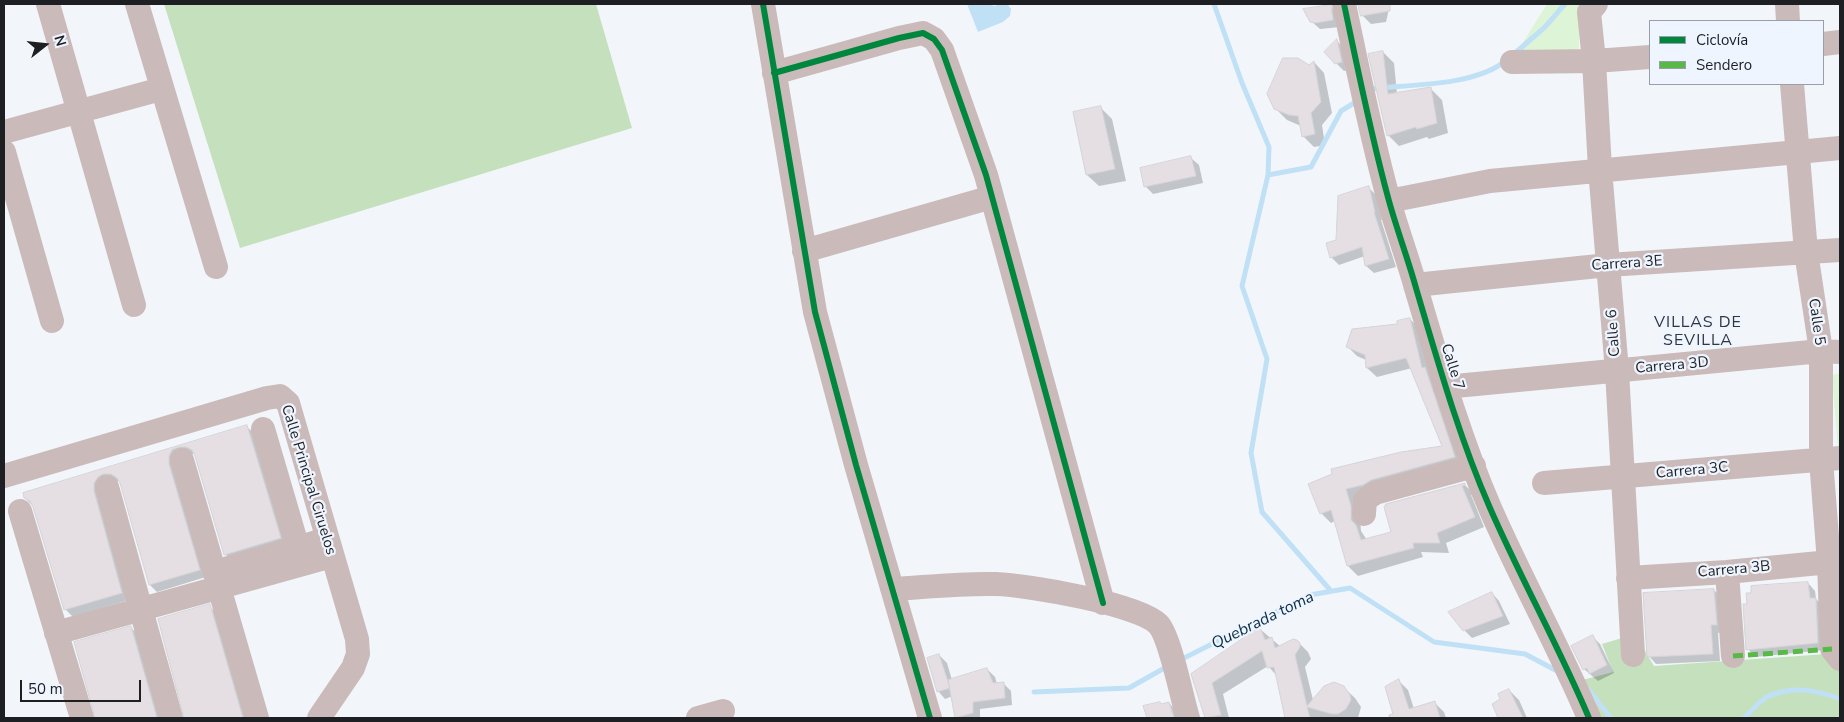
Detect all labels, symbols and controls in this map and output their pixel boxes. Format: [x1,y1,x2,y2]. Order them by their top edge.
north arrow [20,20,70,70]
legend [1649,20,1824,85]
text: Ciclovía [1696,30,1748,50]
text: N [49,33,70,48]
text: Sendero [1696,55,1752,75]
street label: Carrera 3E [1591,253,1663,275]
street label: Calle 5 [1804,297,1828,347]
street label: Calle 6 [1603,309,1625,357]
district label: VILLAS DE SEVILLA [1653,313,1743,351]
street label: Calle 7 [1436,342,1468,392]
street label: Carrera 3D [1635,354,1709,378]
street label: Calle Principal Ciruelos [277,403,339,557]
street label: Carrera 3C [1655,459,1729,483]
street label: Carrera 3B [1697,558,1771,582]
water label: Quebrada toma [1209,588,1317,654]
scale bar [22,670,144,702]
text: 50 m [28,679,63,699]

